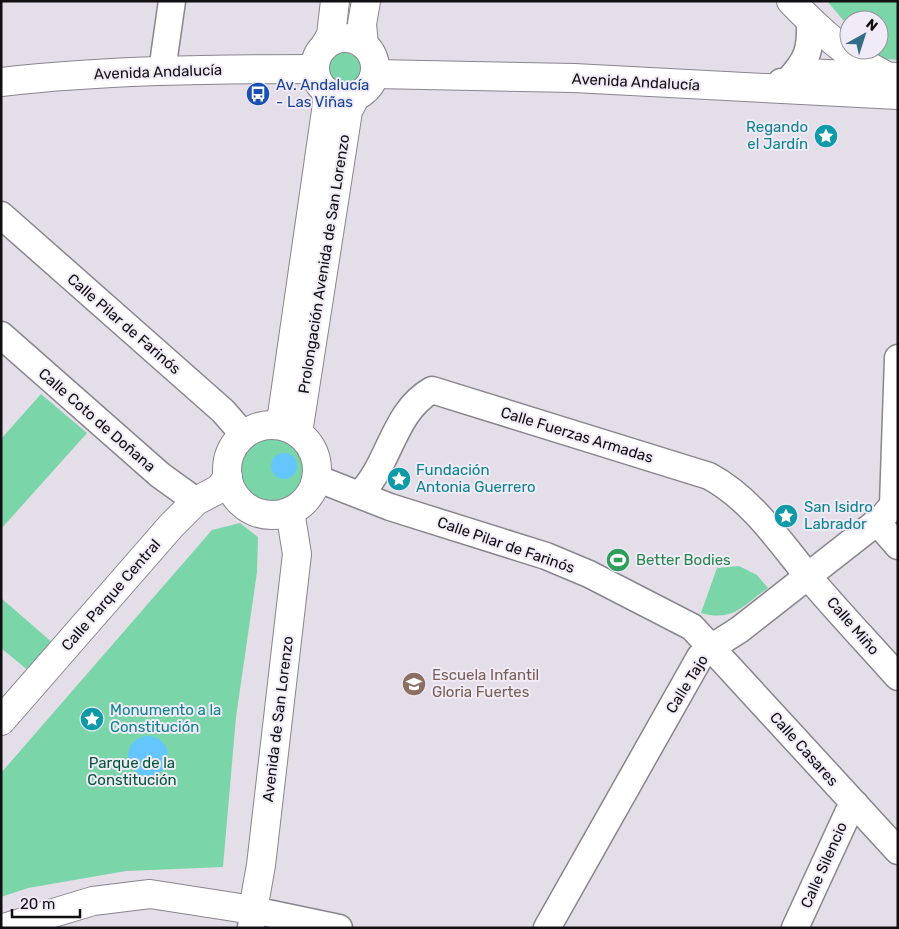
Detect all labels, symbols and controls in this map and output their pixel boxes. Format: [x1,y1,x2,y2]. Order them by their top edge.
north arrow [839,10,889,60]
text: N [863,16,881,35]
street label: Avenida Andalucía [94,61,222,83]
street label: Avenida Andalucía [571,70,701,94]
place label: Av. Andalucía - Las Viñas [276,76,369,111]
bus stop icon: Av. Andalucía - Las Viñas [245,81,271,107]
place label: Regando el Jardín [746,118,808,153]
place icon: Regando el Jardín [813,123,839,149]
street label: Prolongación Avenida de San Lorenzo [295,133,353,395]
street label: Calle Pilar de Farinós [64,270,185,378]
street label: Calle Coto de Doñana [35,364,159,476]
street label: Calle Fuerzas Armadas [499,403,656,467]
place label: Fundación Antonia Guerrero [416,461,536,496]
place icon: Fundación Antonia Guerrero [386,466,412,492]
place label: San Isidro Labrador [804,498,873,533]
place icon: San Isidro Labrador [773,503,799,529]
street label: Calle Pilar de Farinós [435,513,577,577]
street label: Calle Parque Central [58,536,164,654]
sports icon: Better Bodies [605,547,631,573]
place label: Better Bodies [636,551,731,569]
street label: Calle Miño [823,593,883,659]
street label: Avenida de San Lorenzo [259,635,297,803]
street label: Calle Tajo [662,651,712,717]
place label: Escuela Infantil Gloria Fuertes [432,666,539,701]
school or university icon: Escuela Infantil Gloria Fuertes [401,671,427,697]
place label: Monumento a la Constitución [110,701,221,736]
place icon: Monumento a la Constitución [79,706,105,732]
street label: Calle Casares [766,708,842,790]
park label: Parque de la Constitución [87,754,177,789]
street label: Calle Silencio [797,819,851,911]
scale bar [12,886,80,918]
text: 20 m [20,895,55,913]

